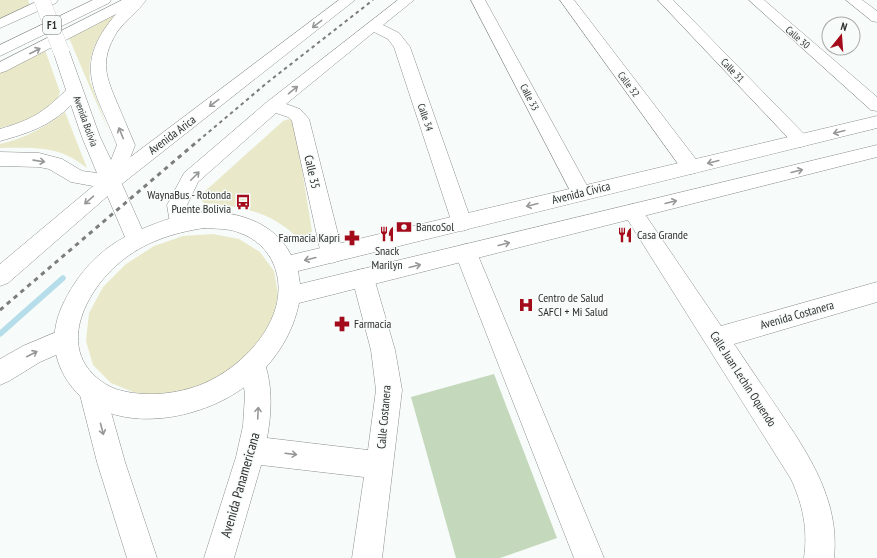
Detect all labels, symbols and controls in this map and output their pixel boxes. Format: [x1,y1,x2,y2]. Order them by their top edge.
road number: F1 [43,16,61,34]
north arrow [821,16,861,56]
text: N [839,19,849,34]
one-way arrow [312,20,323,28]
street label: Calle 30 [783,23,813,52]
one-way arrow [28,46,40,54]
street label: Calle 31 [718,56,747,85]
street label: Calle 32 [615,69,642,100]
street label: Calle 33 [517,82,542,113]
one-way arrow [287,86,298,94]
street label: Avenida Bolivia [70,94,101,148]
one-way arrow [209,99,220,107]
street label: Calle 34 [415,102,436,133]
street label: Avenida Arica [145,112,199,157]
one-way arrow [116,127,124,139]
one-way arrow [833,128,846,136]
street label: Calle 35 [301,154,324,190]
one-way arrow [32,157,45,165]
one-way arrow [707,159,720,167]
one-way arrow [790,167,803,175]
one-way arrow [190,171,200,181]
street label: Avenida Cívica [550,178,612,207]
place label: WaynaBus - Rotonda Puente Bolivia [147,187,231,216]
bus stop icon: WaynaBus - Rotonda Puente Bolivia [234,193,252,211]
one-way arrow [84,196,95,205]
one-way arrow [664,198,677,206]
one-way arrow [526,202,539,210]
bank icon: BancoSol [395,218,413,236]
place label: BancoSol [416,219,454,234]
restaurant icon: Snack Marilyn [378,225,396,243]
restaurant icon: Casa Grande [616,226,634,244]
place label: Casa Grande [637,227,688,242]
pharmacy icon: Farmacia Kapri [343,229,361,247]
place label: Farmacia Kapri [279,230,340,245]
one-way arrow [497,239,510,247]
place label: Snack Marilyn [372,243,402,272]
one-way arrow [304,256,317,264]
one-way arrow [408,261,421,269]
place label: Centro de Salud SAFCI + Mi Salud [538,290,608,319]
hospital icon: Centro de Salud SAFCI + Mi Salud [517,296,535,314]
street label: Avenida Costanera [758,297,836,332]
pharmacy icon: Farmacia [333,315,351,333]
place label: Farmacia [354,316,392,331]
street label: Calle Juan Lechin Oquendo [707,328,780,429]
one-way arrow [25,349,37,357]
street label: Calle Costanera [373,384,394,450]
one-way arrow [254,406,261,419]
one-way arrow [99,422,106,435]
street label: Avenida Panamericana [216,430,264,540]
one-way arrow [284,451,297,458]

